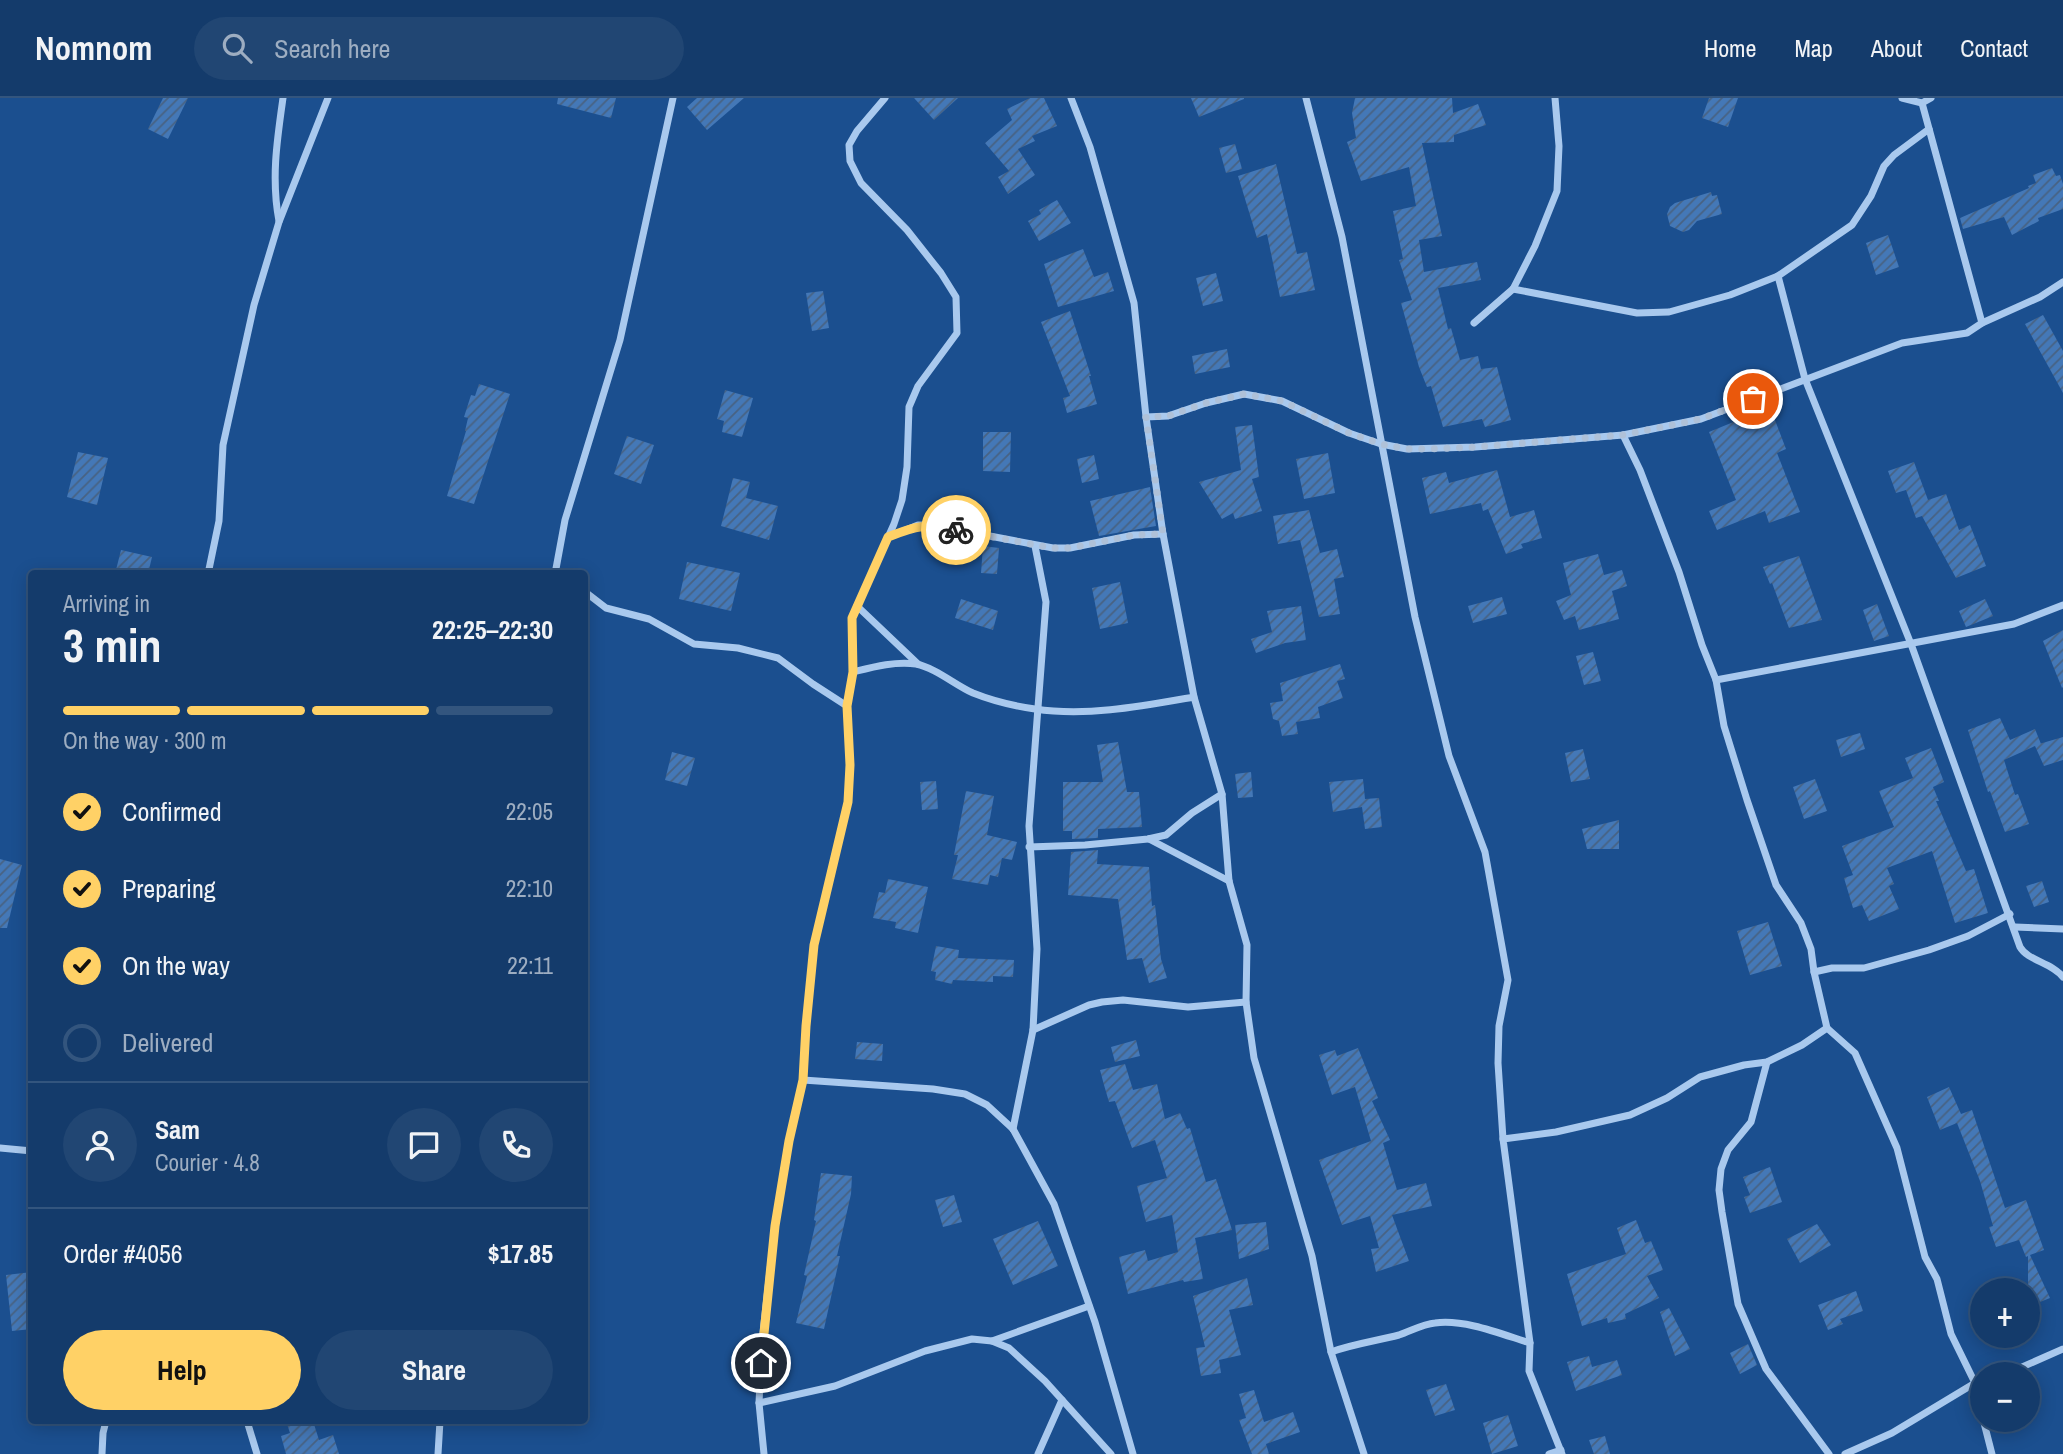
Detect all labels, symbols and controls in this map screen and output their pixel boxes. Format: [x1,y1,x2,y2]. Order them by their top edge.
search box [194,17,684,80]
text: Nomnom [35,26,152,70]
icon: search [218,29,256,67]
text: Search here [274,31,390,66]
text: Home [1704,32,1756,64]
text: Map [1794,32,1833,64]
text: About [1871,32,1922,64]
text: Contact [1960,32,2028,64]
pin [1723,369,1783,429]
icon: bag [1734,380,1772,418]
courier [921,495,991,565]
icon: bike [937,511,975,549]
text: Arriving in [63,588,150,619]
text: 22:25–22:30 [432,612,553,647]
text: 3 min [63,614,162,676]
text: On the way · 300 m [63,725,227,756]
icon: check [63,793,101,831]
text: Confirmed [122,794,222,829]
text: 22:05 [506,796,553,827]
icon: check [63,870,101,908]
text: Preparing [122,871,216,906]
text: 22:10 [506,873,553,904]
icon: check [63,947,101,985]
text: On the way [122,948,230,983]
text: 22:11 [507,950,553,981]
text: Delivered [122,1025,213,1060]
button: person [63,1108,137,1182]
button: chat [387,1108,461,1182]
button: phone [479,1108,553,1182]
text: Sam [155,1112,200,1147]
text: Courier · 4.8 [155,1147,260,1178]
text: Order #4056 [63,1236,183,1271]
text: $17.85 [488,1236,553,1271]
map controls [1970,1278,2040,1432]
button: + [1970,1278,2040,1348]
button: Help [63,1330,301,1410]
button: Share [315,1330,553,1410]
pin [731,1333,791,1393]
icon: home [742,1344,780,1382]
button: − [1970,1362,2040,1432]

